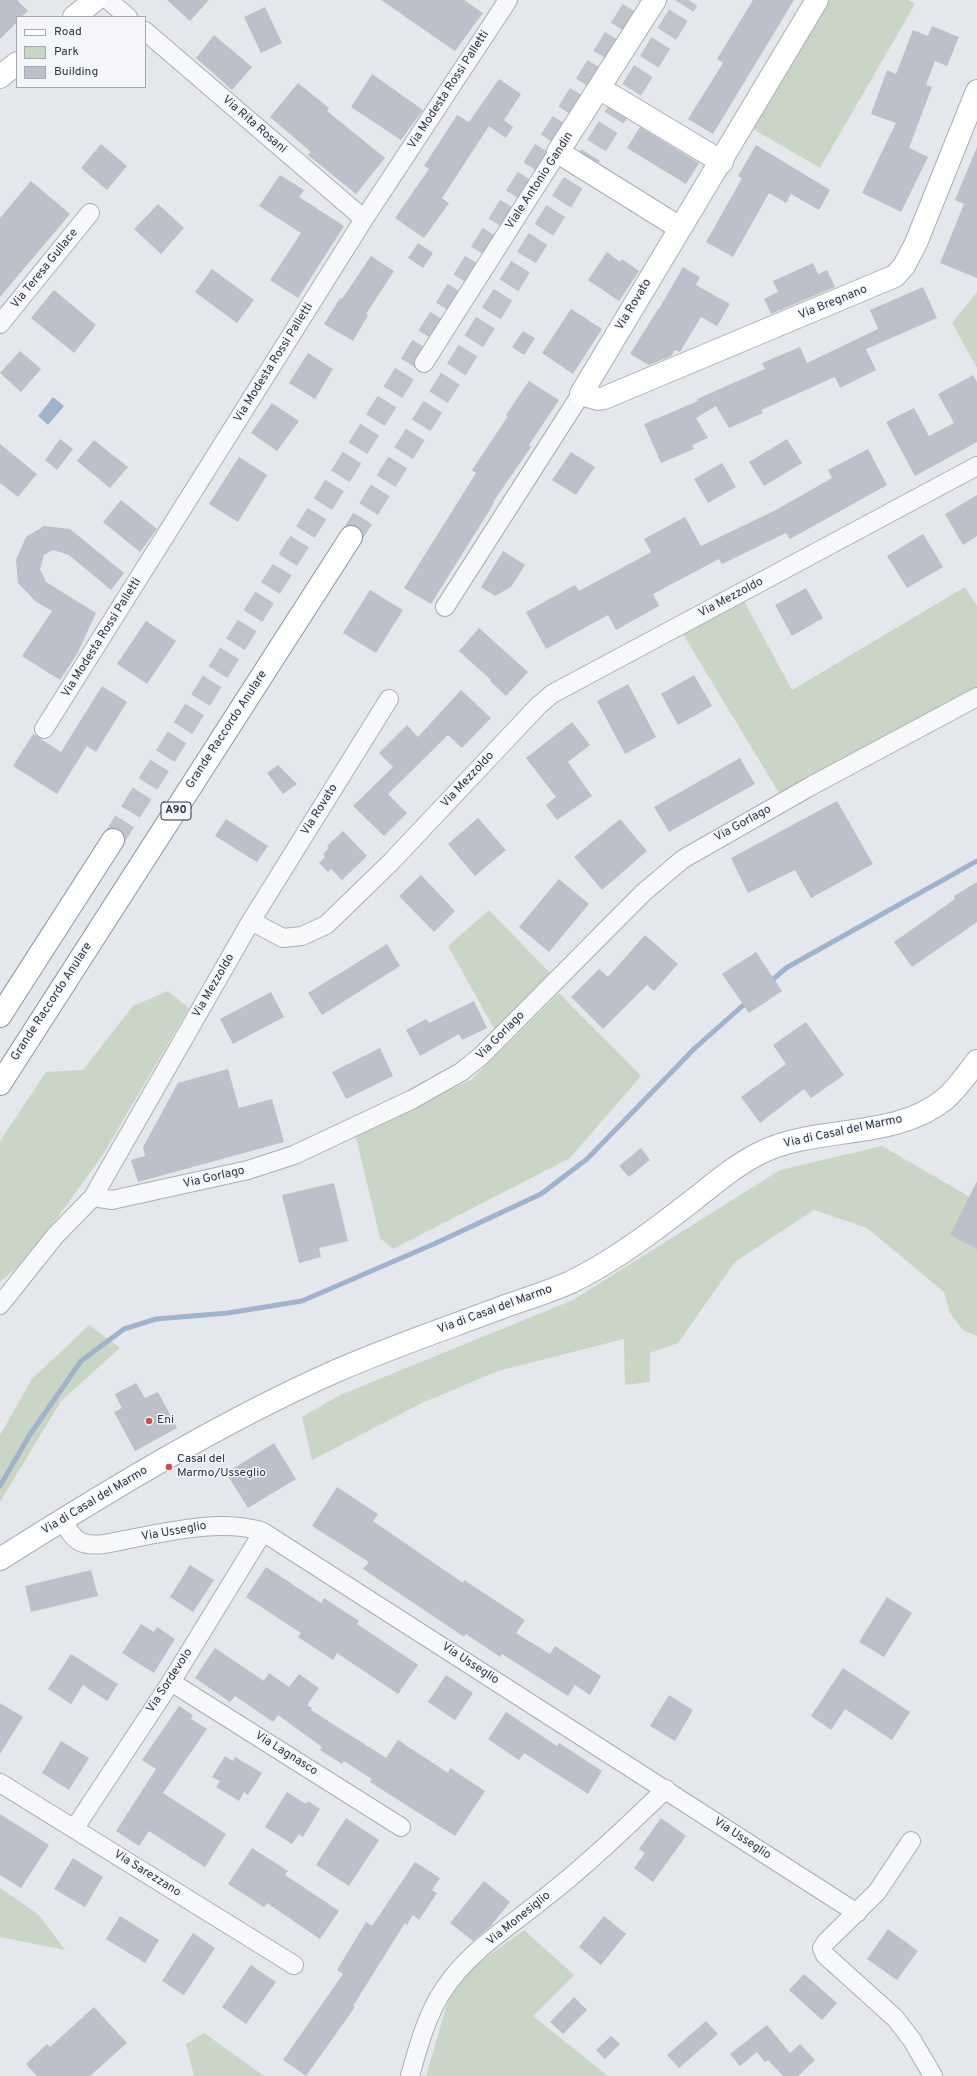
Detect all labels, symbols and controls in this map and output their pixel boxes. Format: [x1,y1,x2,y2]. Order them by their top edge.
legend [16,16,146,88]
text: Road [54,24,82,40]
street label: Via Modesta Rossi Palletti [405,28,493,152]
text: Park [54,44,79,60]
text: Building [54,64,98,80]
street label: Via Rita Rosani [219,93,289,157]
street label: Viale Antonio Gandin [503,130,577,232]
street label: Via Teresa Gullace [9,226,81,312]
street label: Via Rovato [613,277,655,333]
street label: Via Bregnano [797,283,869,323]
street label: Via Modesta Rossi Palletti [231,301,317,425]
street label: Via Mezzoldo [696,575,766,621]
street label: Via Modesta Rossi Palletti [59,576,145,700]
street label: Grande Raccordo Anulare [183,668,271,792]
street label: Via Mezzoldo [438,749,498,811]
street label: Via Rovato [299,782,341,838]
road number: A90 [161,802,191,820]
street label: Via Gorlago [712,803,774,845]
street label: Grande Raccordo Anulare [8,940,96,1064]
street label: Via Mezzoldo [190,952,238,1020]
street label: Via Gorlago [474,1009,528,1063]
street label: Via di Casal del Marmo [782,1112,904,1152]
street label: Via Gorlago [182,1164,246,1192]
street label: Via di Casal del Marmo [436,1283,554,1337]
place label: Eni [157,1414,174,1428]
marker: Eni [144,1416,154,1426]
place label: Casal del Marmo/Usseglio [177,1453,266,1481]
marker: Casal del Marmo/Usseglio [164,1462,174,1472]
street label: Via di Casal del Marmo [39,1464,151,1538]
street label: Via Usseglio [140,1519,208,1545]
street label: Via Usseglio [439,1640,501,1688]
street label: Via Sordevolo [144,1646,196,1716]
street label: Via Lagnasco [252,1729,320,1779]
street label: Via Usseglio [711,1815,773,1863]
street label: Via Sarezzano [111,1848,183,1900]
street label: Via Monesiglio [484,1889,554,1949]

